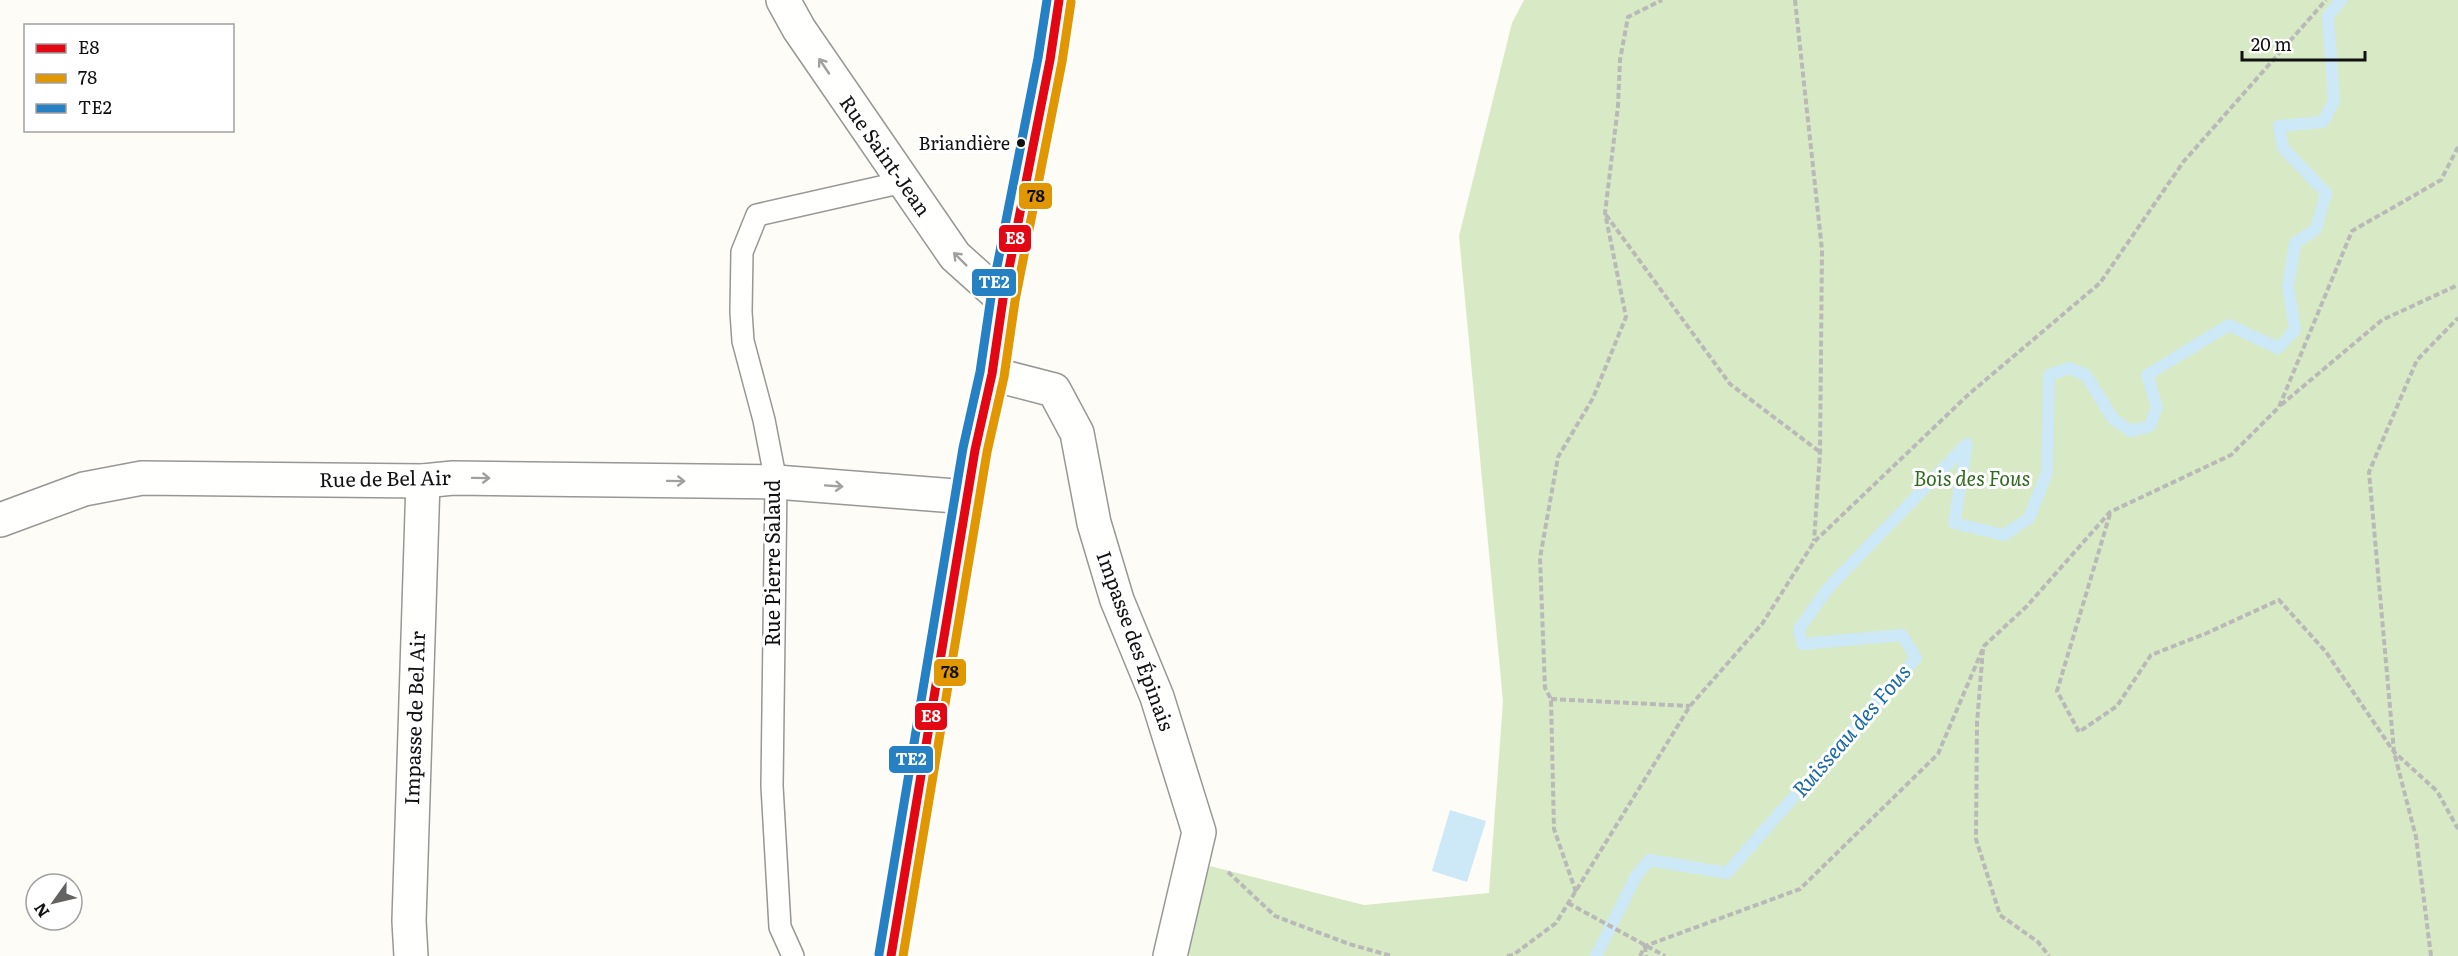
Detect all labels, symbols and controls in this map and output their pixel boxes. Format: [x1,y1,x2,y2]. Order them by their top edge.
legend [24,24,234,132]
scale bar [2242,24,2365,62]
text: 20 m [2251,30,2292,57]
text: E8 [78,33,99,60]
one-way arrow [818,58,830,74]
text: 78 [78,63,97,90]
street label: Rue Saint-Jean [834,88,940,222]
text: TE2 [78,93,112,120]
place label: Briandière [918,129,1010,156]
marker: Briandière [1015,137,1027,149]
line badge: 78 [1018,182,1053,210]
text: 78 [1027,183,1046,207]
line badge: E8 [998,224,1032,253]
text: E8 [1005,225,1026,249]
one-way arrow [952,252,967,267]
line badge: TE2 [971,268,1017,297]
text: TE2 [978,269,1010,293]
street label: Rue de Bel Air [319,461,452,493]
park label: Bois des Fous [1914,462,2030,492]
one-way arrow [471,472,491,484]
one-way arrow [666,475,686,487]
street label: Rue Pierre Salaud [756,479,786,647]
one-way arrow [823,481,843,492]
street label: Impasse des Épinais [1090,546,1183,734]
street label: Impasse de Bel Air [395,630,431,805]
water label: Ruisseau des Fous [1784,656,1917,803]
line badge: 78 [933,658,967,687]
text: 78 [941,659,960,683]
line badge: E8 [914,702,948,731]
text: E8 [921,703,942,727]
line badge: TE2 [888,745,934,774]
text: TE2 [895,746,927,770]
north arrow [24,872,84,932]
text: N [27,899,54,923]

